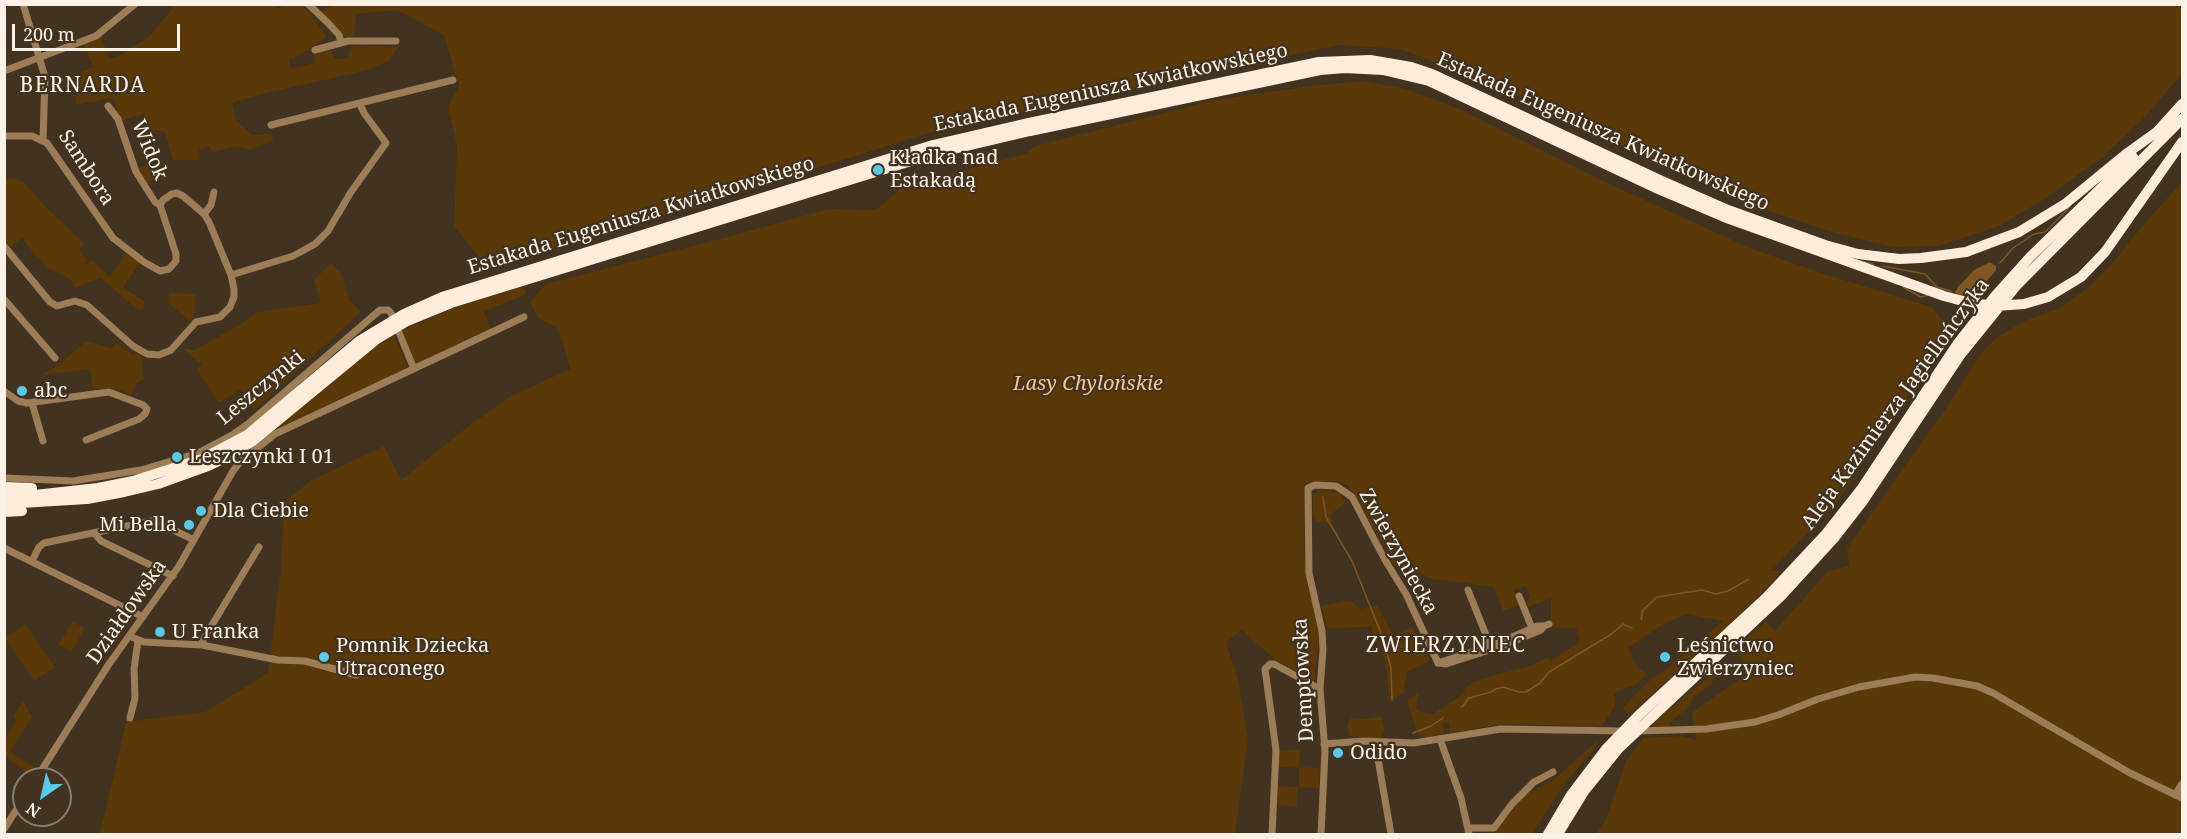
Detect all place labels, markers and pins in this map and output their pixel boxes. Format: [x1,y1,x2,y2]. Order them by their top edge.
place label: Kładka nad Estakadą [890,146,999,193]
marker: Kładka nad Estakadą [871,163,885,177]
place label: abc [34,379,67,403]
marker: abc [15,384,29,398]
place label: Leszczynki I 01 [189,445,334,469]
marker: Leszczynki I 01 [170,450,184,464]
place label: Dla Ciebie [213,499,309,523]
marker: Dla Ciebie [194,504,208,518]
place label: Mi Bella [99,513,177,537]
marker: Mi Bella [182,518,196,532]
place label: U Franka [172,620,259,644]
marker: U Franka [153,625,167,639]
place label: Pomnik Dziecka Utraconego [336,634,489,681]
place label: Leśnictwo Zwierzyniec [1677,634,1794,681]
marker: Pomnik Dziecka Utraconego [317,650,331,664]
marker: Leśnictwo Zwierzyniec [1658,650,1672,664]
place label: Odido [1350,741,1407,765]
marker: Odido [1331,746,1345,760]

